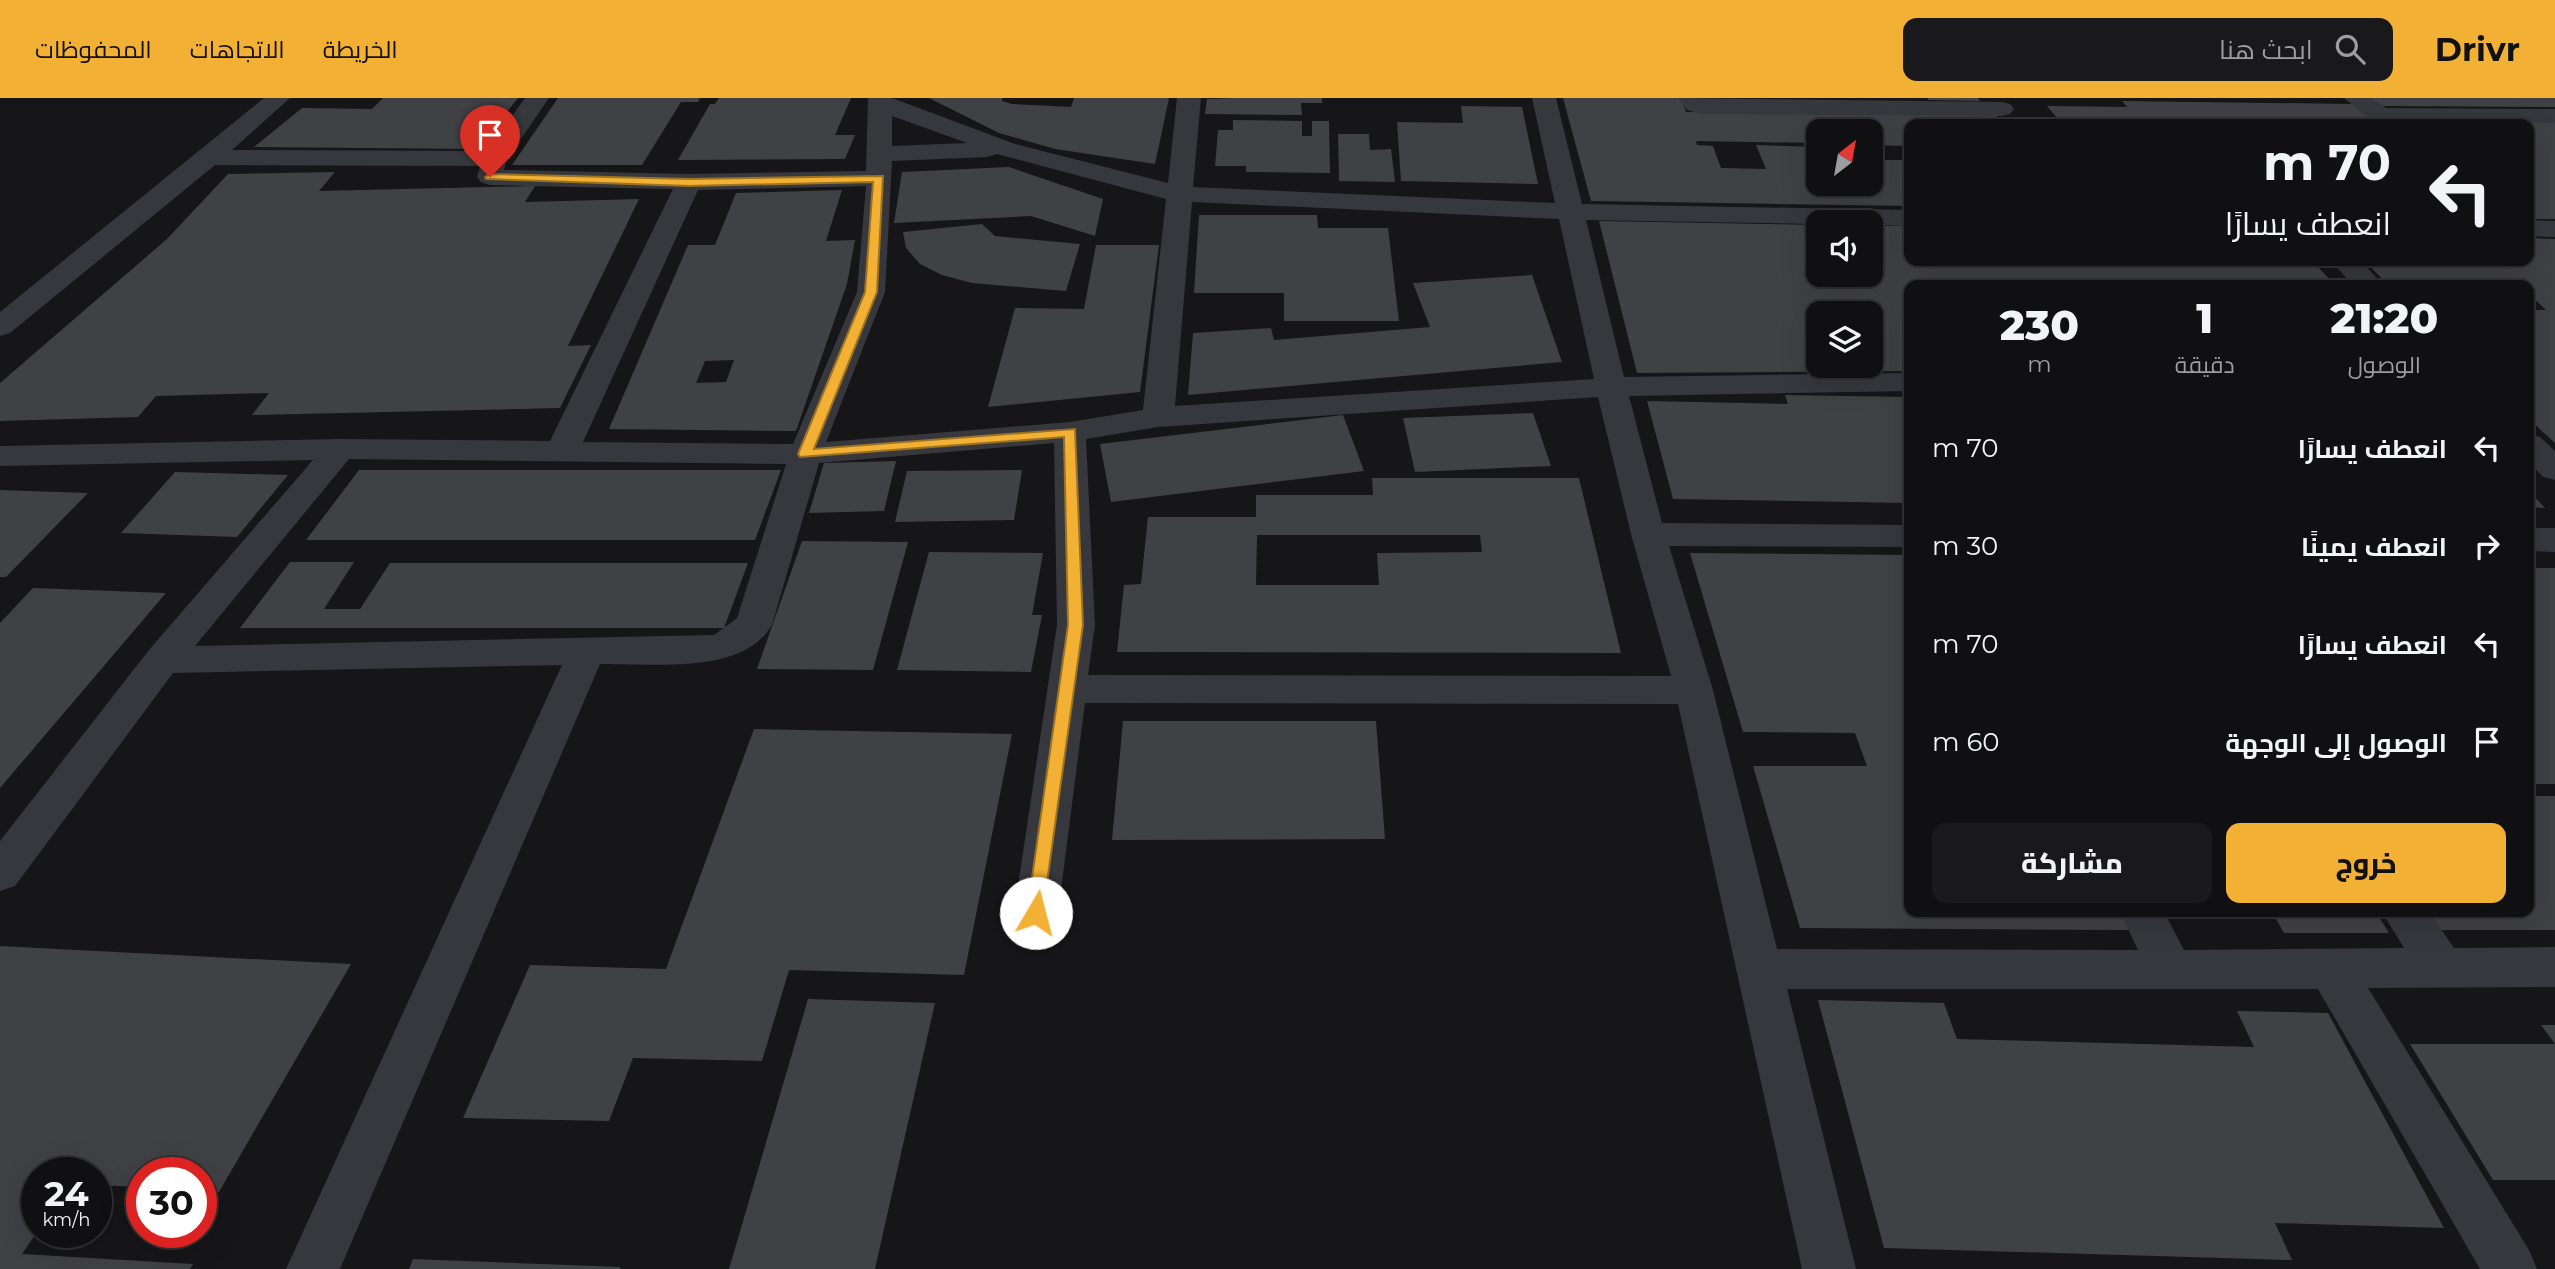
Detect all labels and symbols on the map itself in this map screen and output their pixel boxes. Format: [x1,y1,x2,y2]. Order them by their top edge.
pin [460,105,520,177]
north arrow [1806,119,1883,196]
position arrow [999,876,1073,950]
speed limit sign: 30 [126,1157,217,1248]

